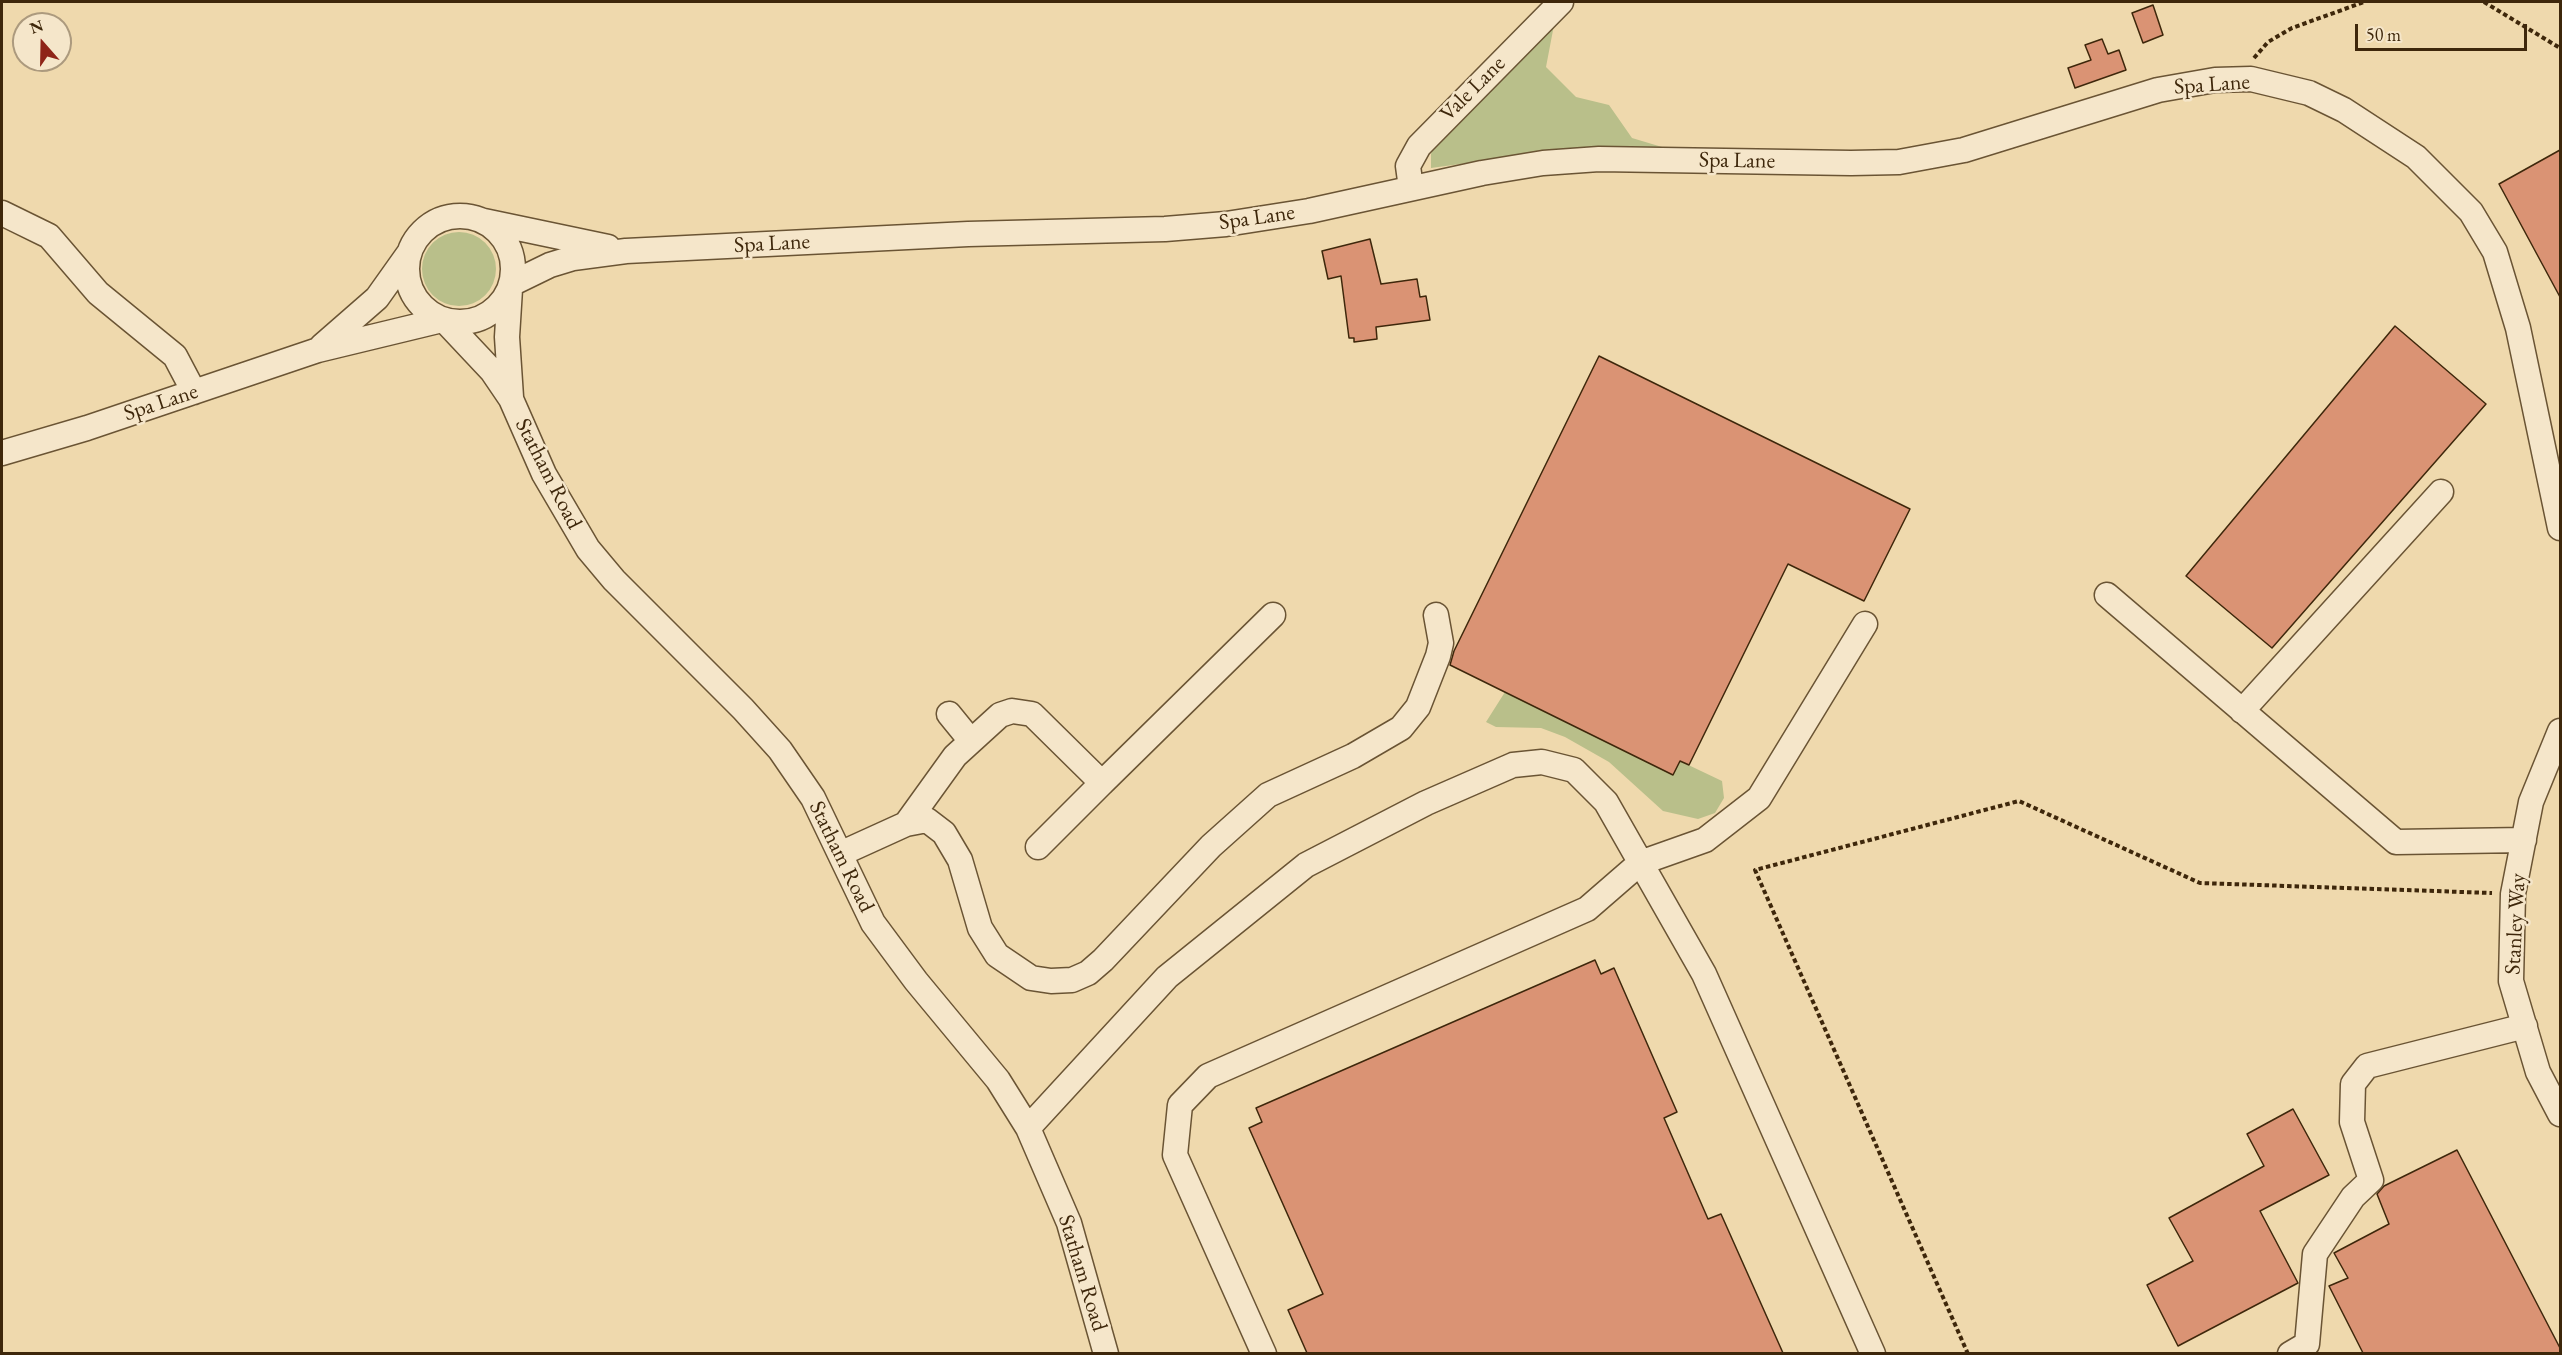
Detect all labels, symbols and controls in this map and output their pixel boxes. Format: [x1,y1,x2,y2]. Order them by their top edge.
north arrow [12,12,72,72]
scale bar [2358,12,2530,50]
text: N [27,14,46,39]
text: 50 m [2366,23,2401,46]
street label: Vale Lane [1435,51,1511,127]
street label: Spa Lane [2173,69,2251,101]
street label: Spa Lane [1699,147,1775,175]
street label: Spa Lane [1217,200,1297,236]
street label: Spa Lane [733,229,811,259]
street label: Spa Lane [121,379,201,427]
street label: Statham Road [509,414,587,534]
street label: Statham Road [803,797,879,917]
street label: Stanley Way [2500,873,2532,975]
street label: Statham Road [1052,1212,1112,1334]

